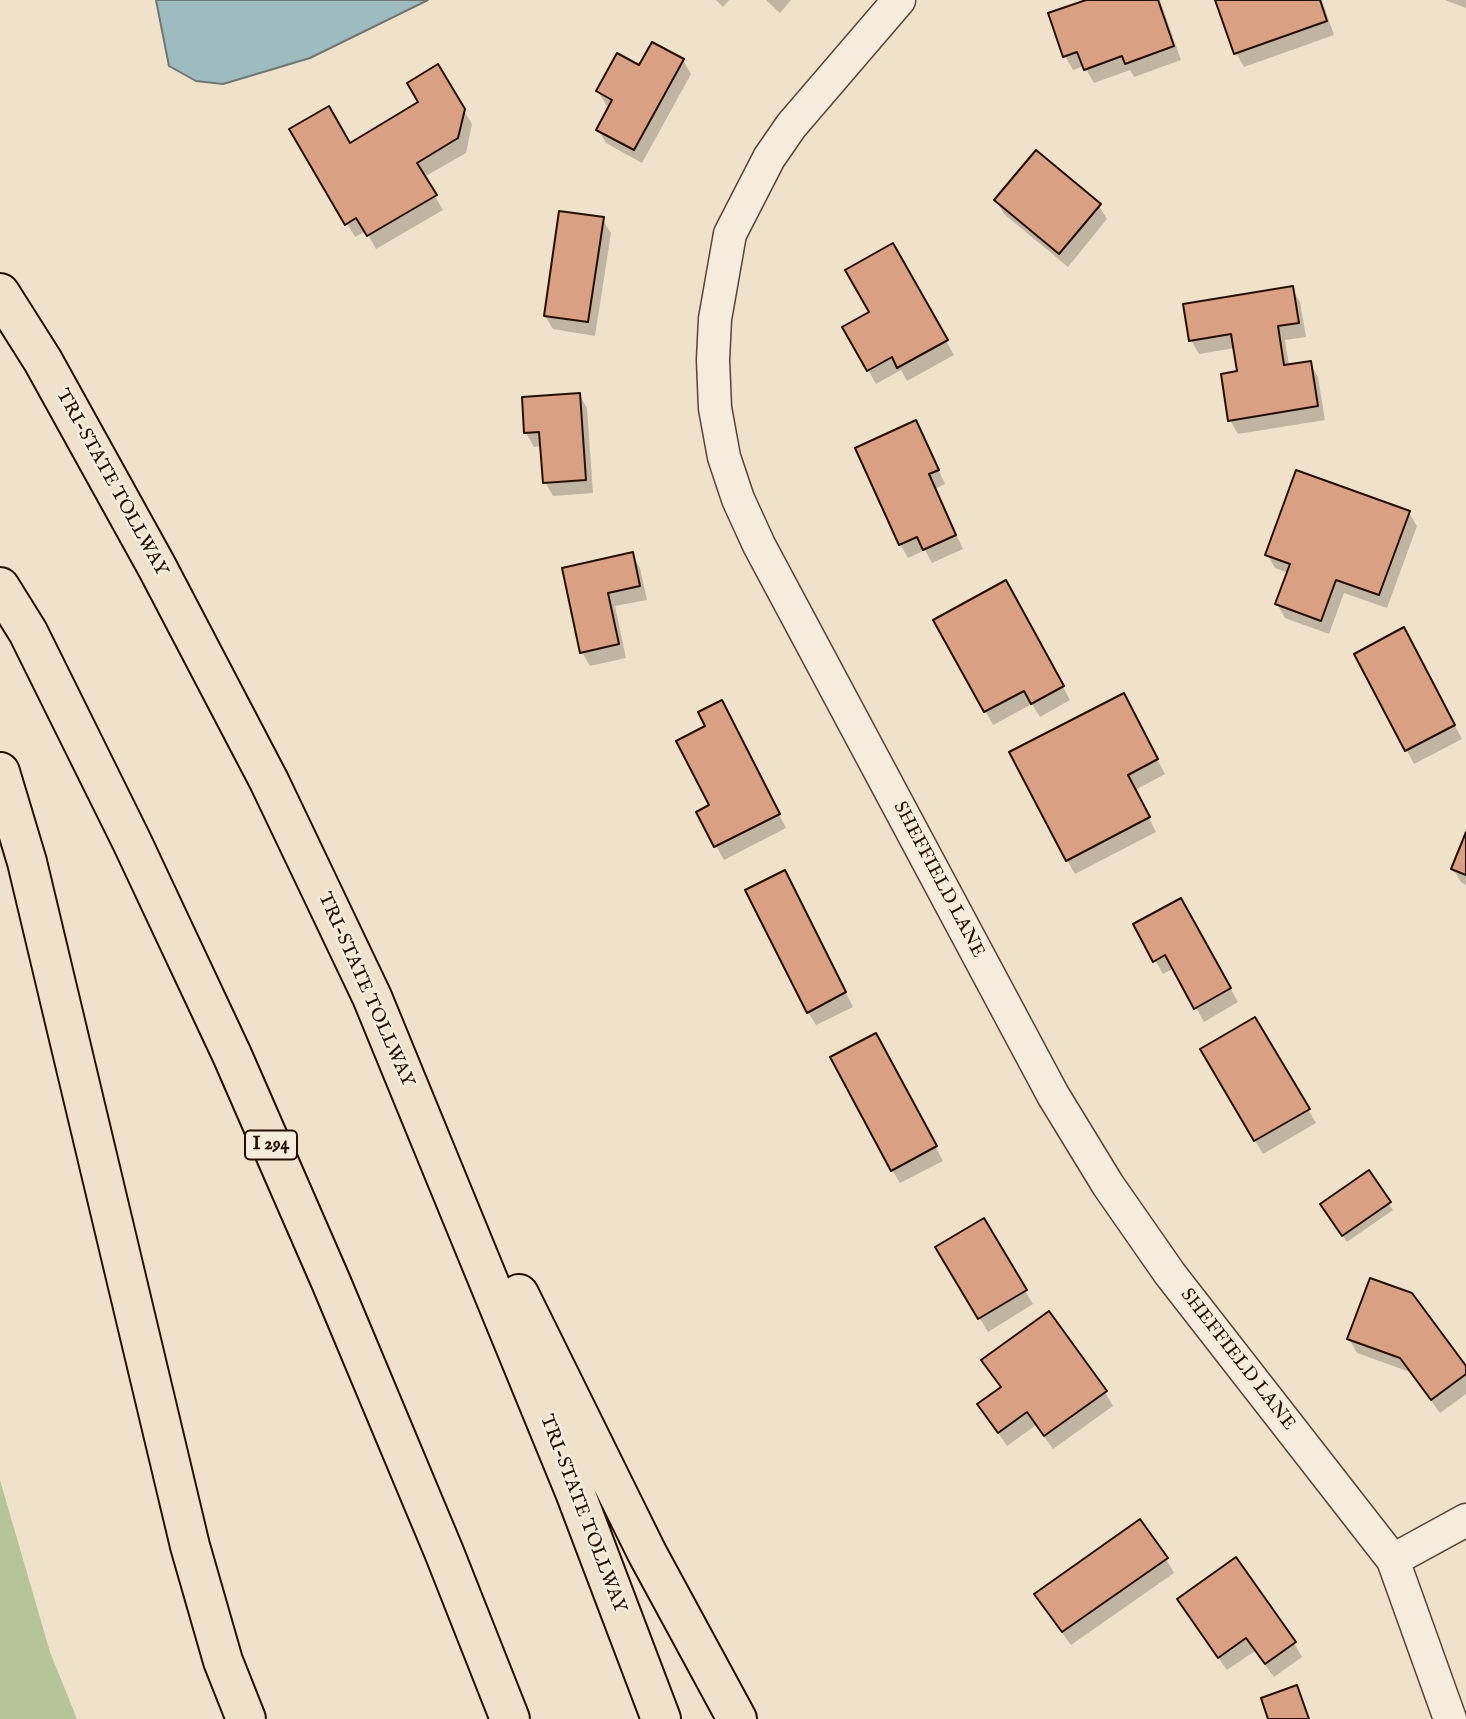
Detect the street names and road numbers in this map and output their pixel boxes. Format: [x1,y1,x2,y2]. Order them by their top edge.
street label: TRI-STATE TOLLWAY [50,385,172,581]
street label: SHEFFIELD LANE [887,798,989,962]
street label: TRI-STATE TOLLWAY [312,889,418,1091]
road number: I 294 [245,1130,297,1160]
street label: SHEFFIELD LANE [1175,1285,1299,1435]
street label: TRI-STATE TOLLWAY [534,1412,630,1616]

